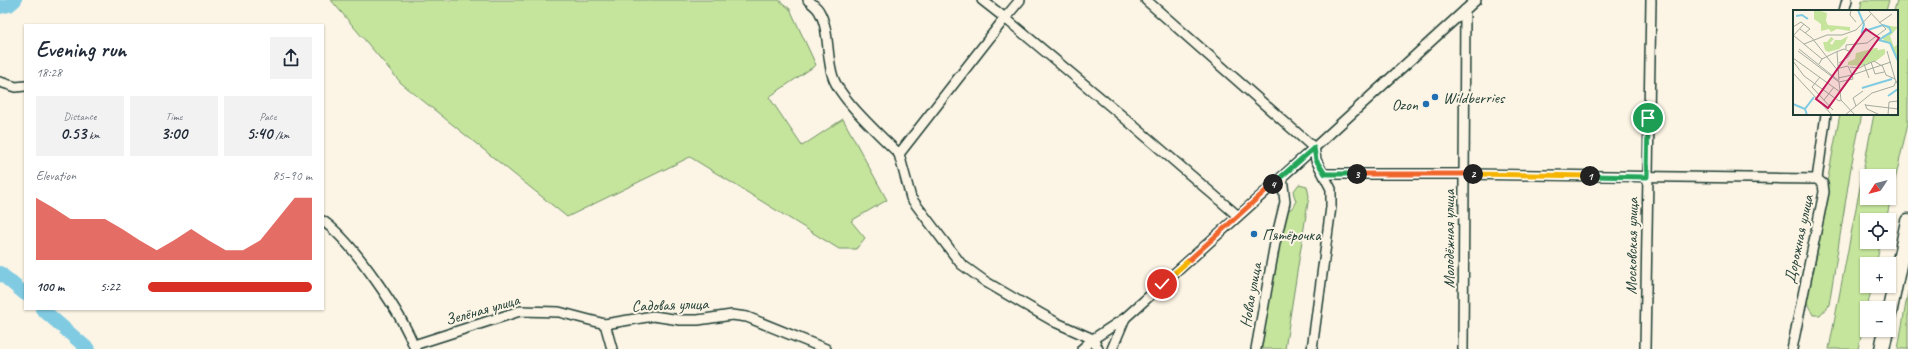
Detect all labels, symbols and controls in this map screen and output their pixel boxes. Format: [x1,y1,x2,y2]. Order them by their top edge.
inset map [1793,10,1898,115]
text: Evening run [36,36,126,64]
button: share [270,37,312,79]
text: 18:28 [36,65,62,81]
place label: Wildberries [1443,88,1506,108]
marker: Wildberries [1430,92,1440,102]
place label: Ozon [1392,95,1419,115]
marker: Ozon [1421,99,1431,109]
pin [1631,101,1665,135]
icon: arrive [1637,107,1659,129]
text: Distance [64,109,96,123]
text: Time [166,109,182,123]
text: Pace [260,109,276,123]
text: 0.53 [60,123,86,144]
text: 3:00 [161,123,187,144]
text: 5:40 [246,123,273,144]
text: km [86,128,100,142]
text: /km [273,128,290,142]
pin: 3 [1347,164,1367,184]
pin: 2 [1463,164,1483,184]
pin: 1 [1580,166,1600,186]
text: 3 [1355,167,1359,181]
text: 2 [1471,167,1475,181]
text: Elevation [36,168,76,184]
text: 85–90 m [272,168,312,184]
text: 1 [1588,169,1592,183]
north arrow [1860,169,1896,205]
map controls [1860,169,1896,337]
pin: 4 [1263,174,1283,194]
text: 4 [1271,177,1275,191]
street label: Молодёжная улица [1439,188,1459,288]
street label: Дорожная улица [1780,192,1818,285]
street label: Московская улица [1621,196,1643,295]
button: locate [1860,213,1896,249]
place label: Пятёрочка [1262,225,1322,245]
marker: Пятёрочка [1249,229,1259,239]
button: + [1860,257,1896,293]
street label: Новая улица [1235,260,1267,329]
pin [1145,267,1179,301]
icon: check [1151,273,1173,295]
text: 100 m [36,279,64,295]
text: 5:22 [100,279,120,295]
street label: Зелёная улица [443,289,523,330]
street label: Садовая улица [631,294,710,316]
button: − [1860,301,1896,337]

